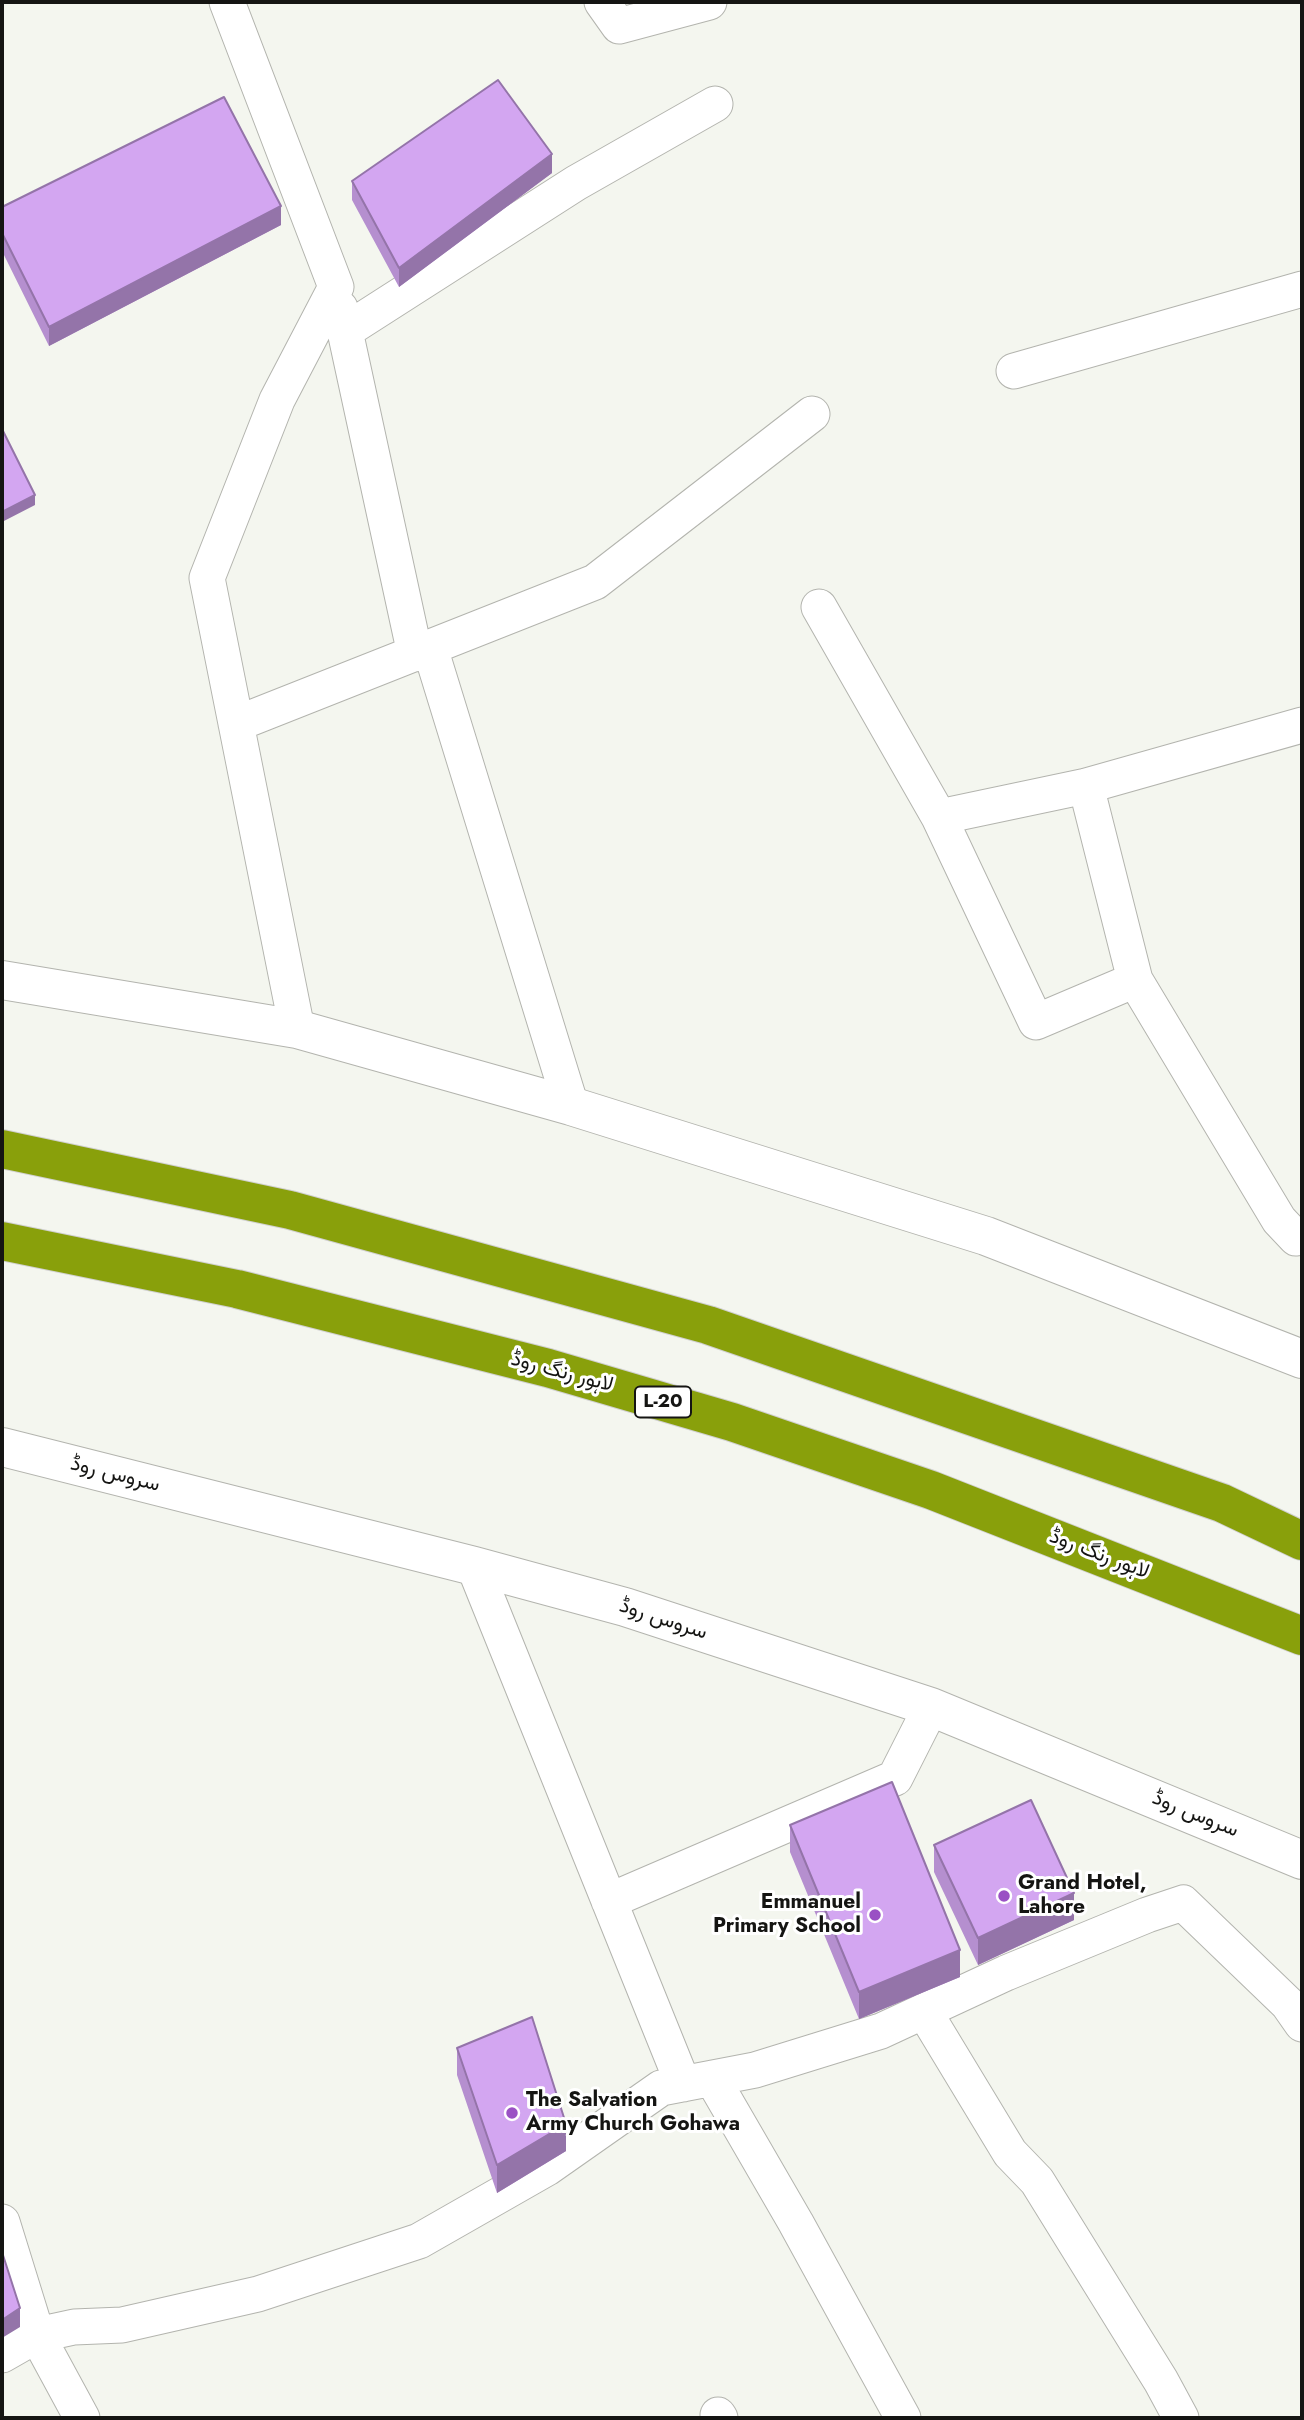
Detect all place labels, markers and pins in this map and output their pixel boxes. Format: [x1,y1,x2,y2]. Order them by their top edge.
place label: Grand Hotel, Lahore [1018,1871,1146,1921]
marker: Grand Hotel, Lahore [996,1888,1012,1904]
place label: Emmanuel Primary School [713,1890,861,1940]
marker: Emmanuel Primary School [867,1907,883,1923]
place label: The Salvation Army Church Gohawa [526,2088,740,2138]
marker: The Salvation Army Church Gohawa [504,2105,520,2121]

